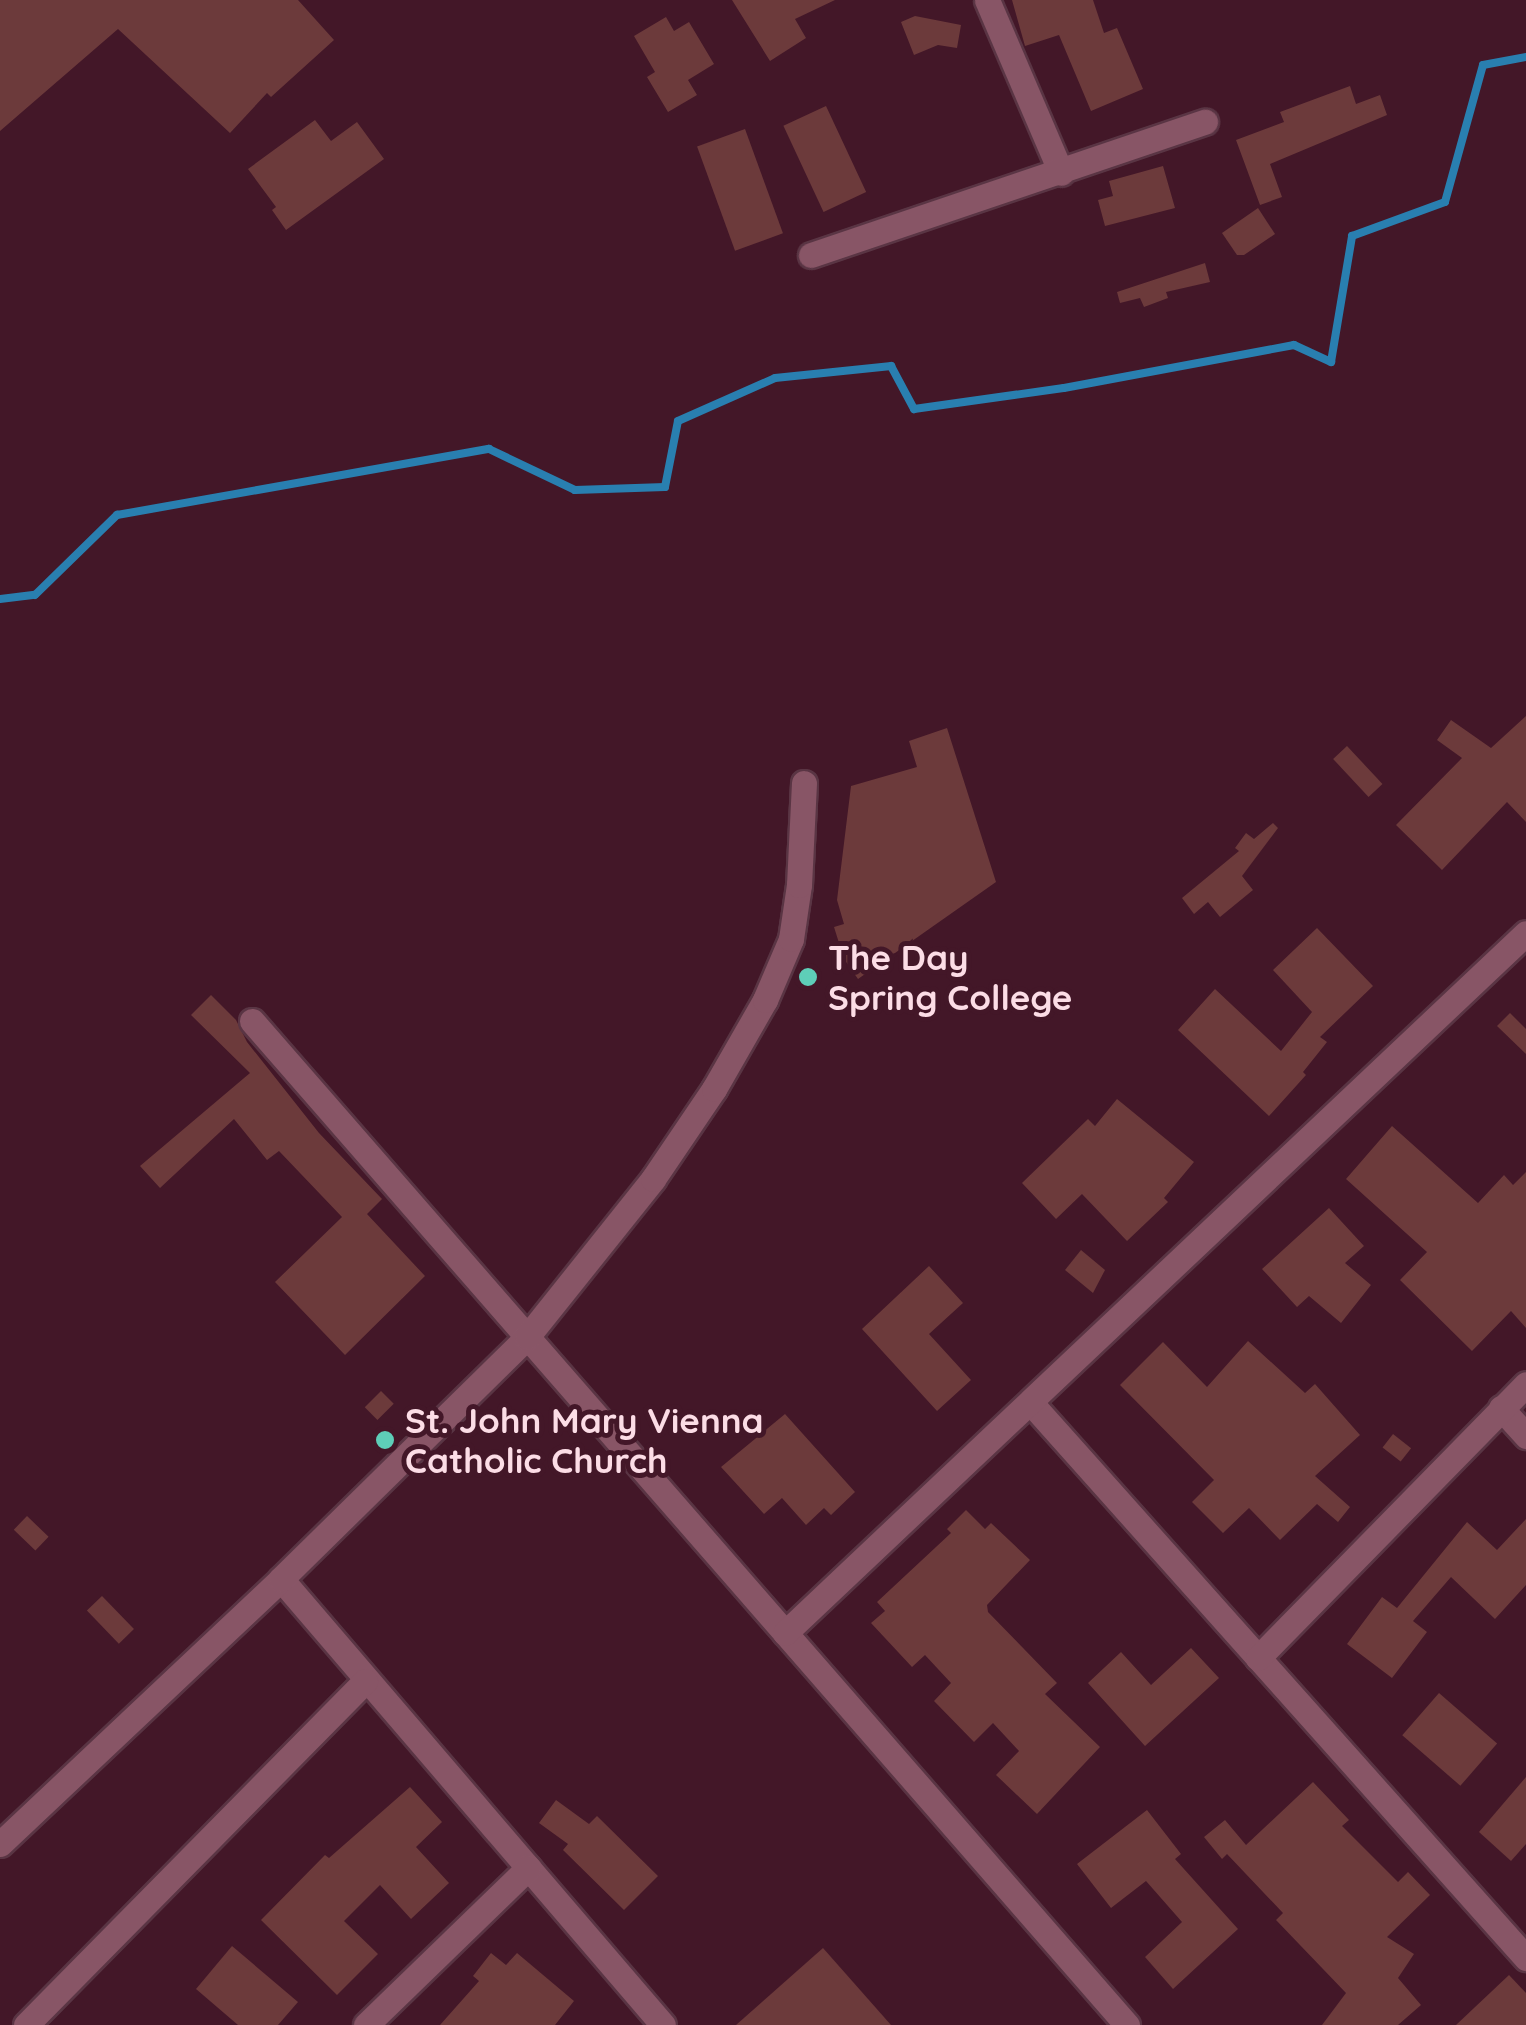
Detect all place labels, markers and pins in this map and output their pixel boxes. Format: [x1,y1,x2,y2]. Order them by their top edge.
place label: The Day Spring College [828,936,1072,1018]
marker: The Day Spring College [797,966,819,988]
place label: St. John Mary Vienna Catholic Church [405,1399,764,1481]
marker: St. John Mary Vienna Catholic Church [374,1429,396,1451]

